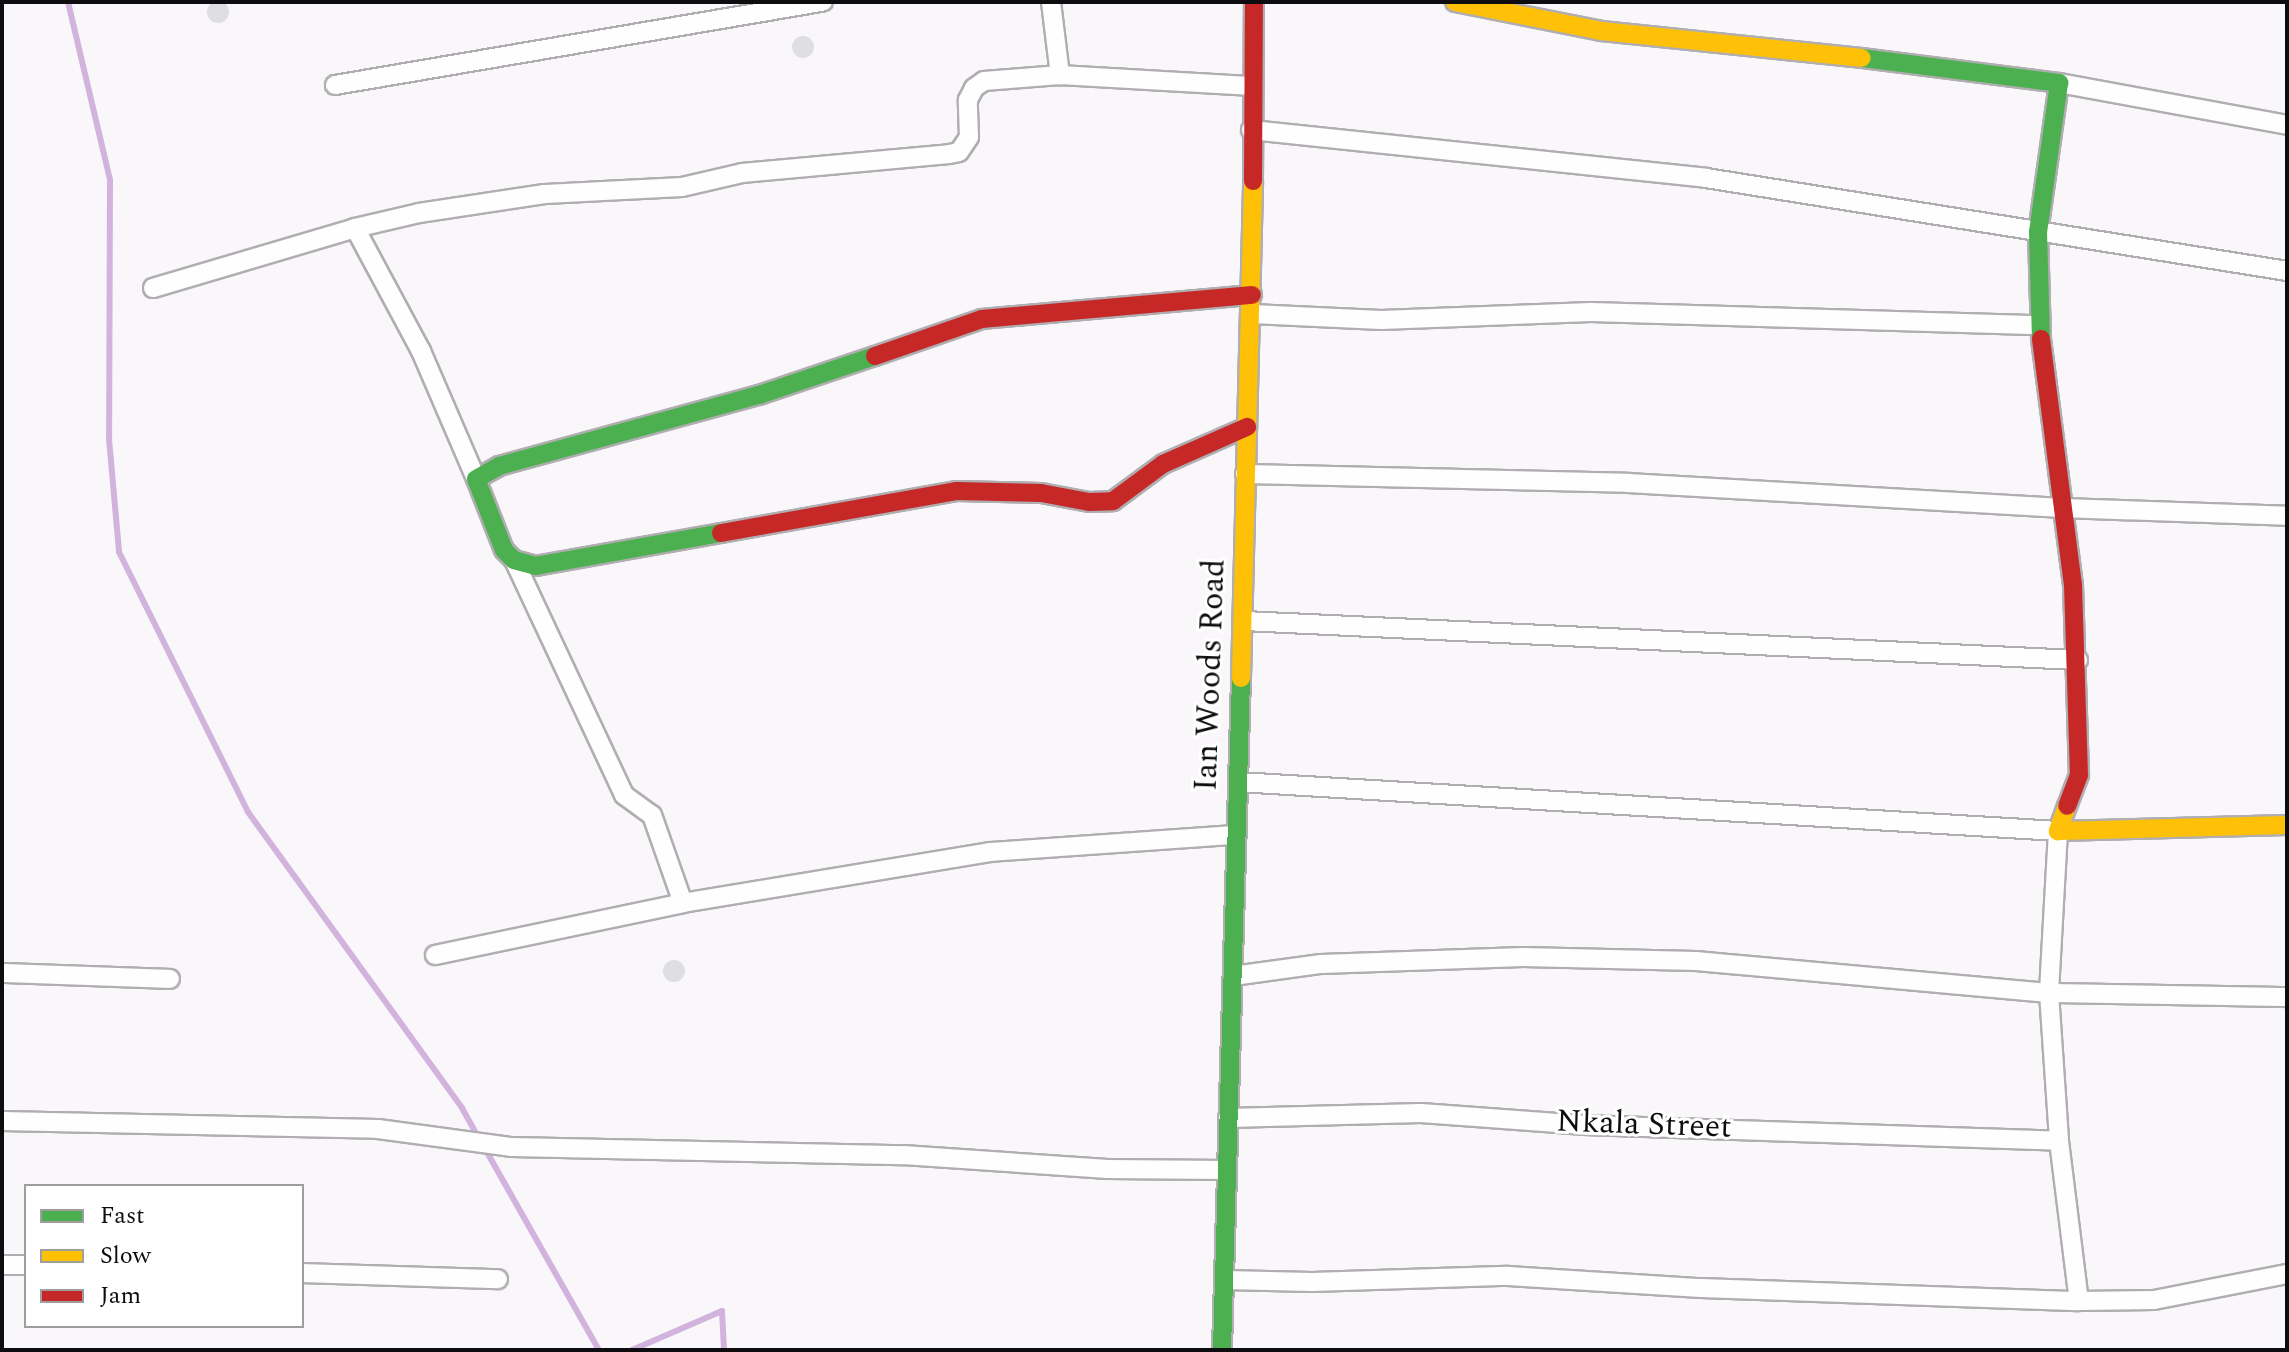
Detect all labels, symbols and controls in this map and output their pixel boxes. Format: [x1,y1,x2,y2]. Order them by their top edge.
street label: Ian Woods Road [1188,558,1234,792]
street label: Nkala Street [1556,1103,1732,1147]
legend [24,1184,304,1328]
text: Fast [100,1198,145,1234]
text: Slow [100,1238,151,1274]
text: Jam [100,1278,141,1314]

